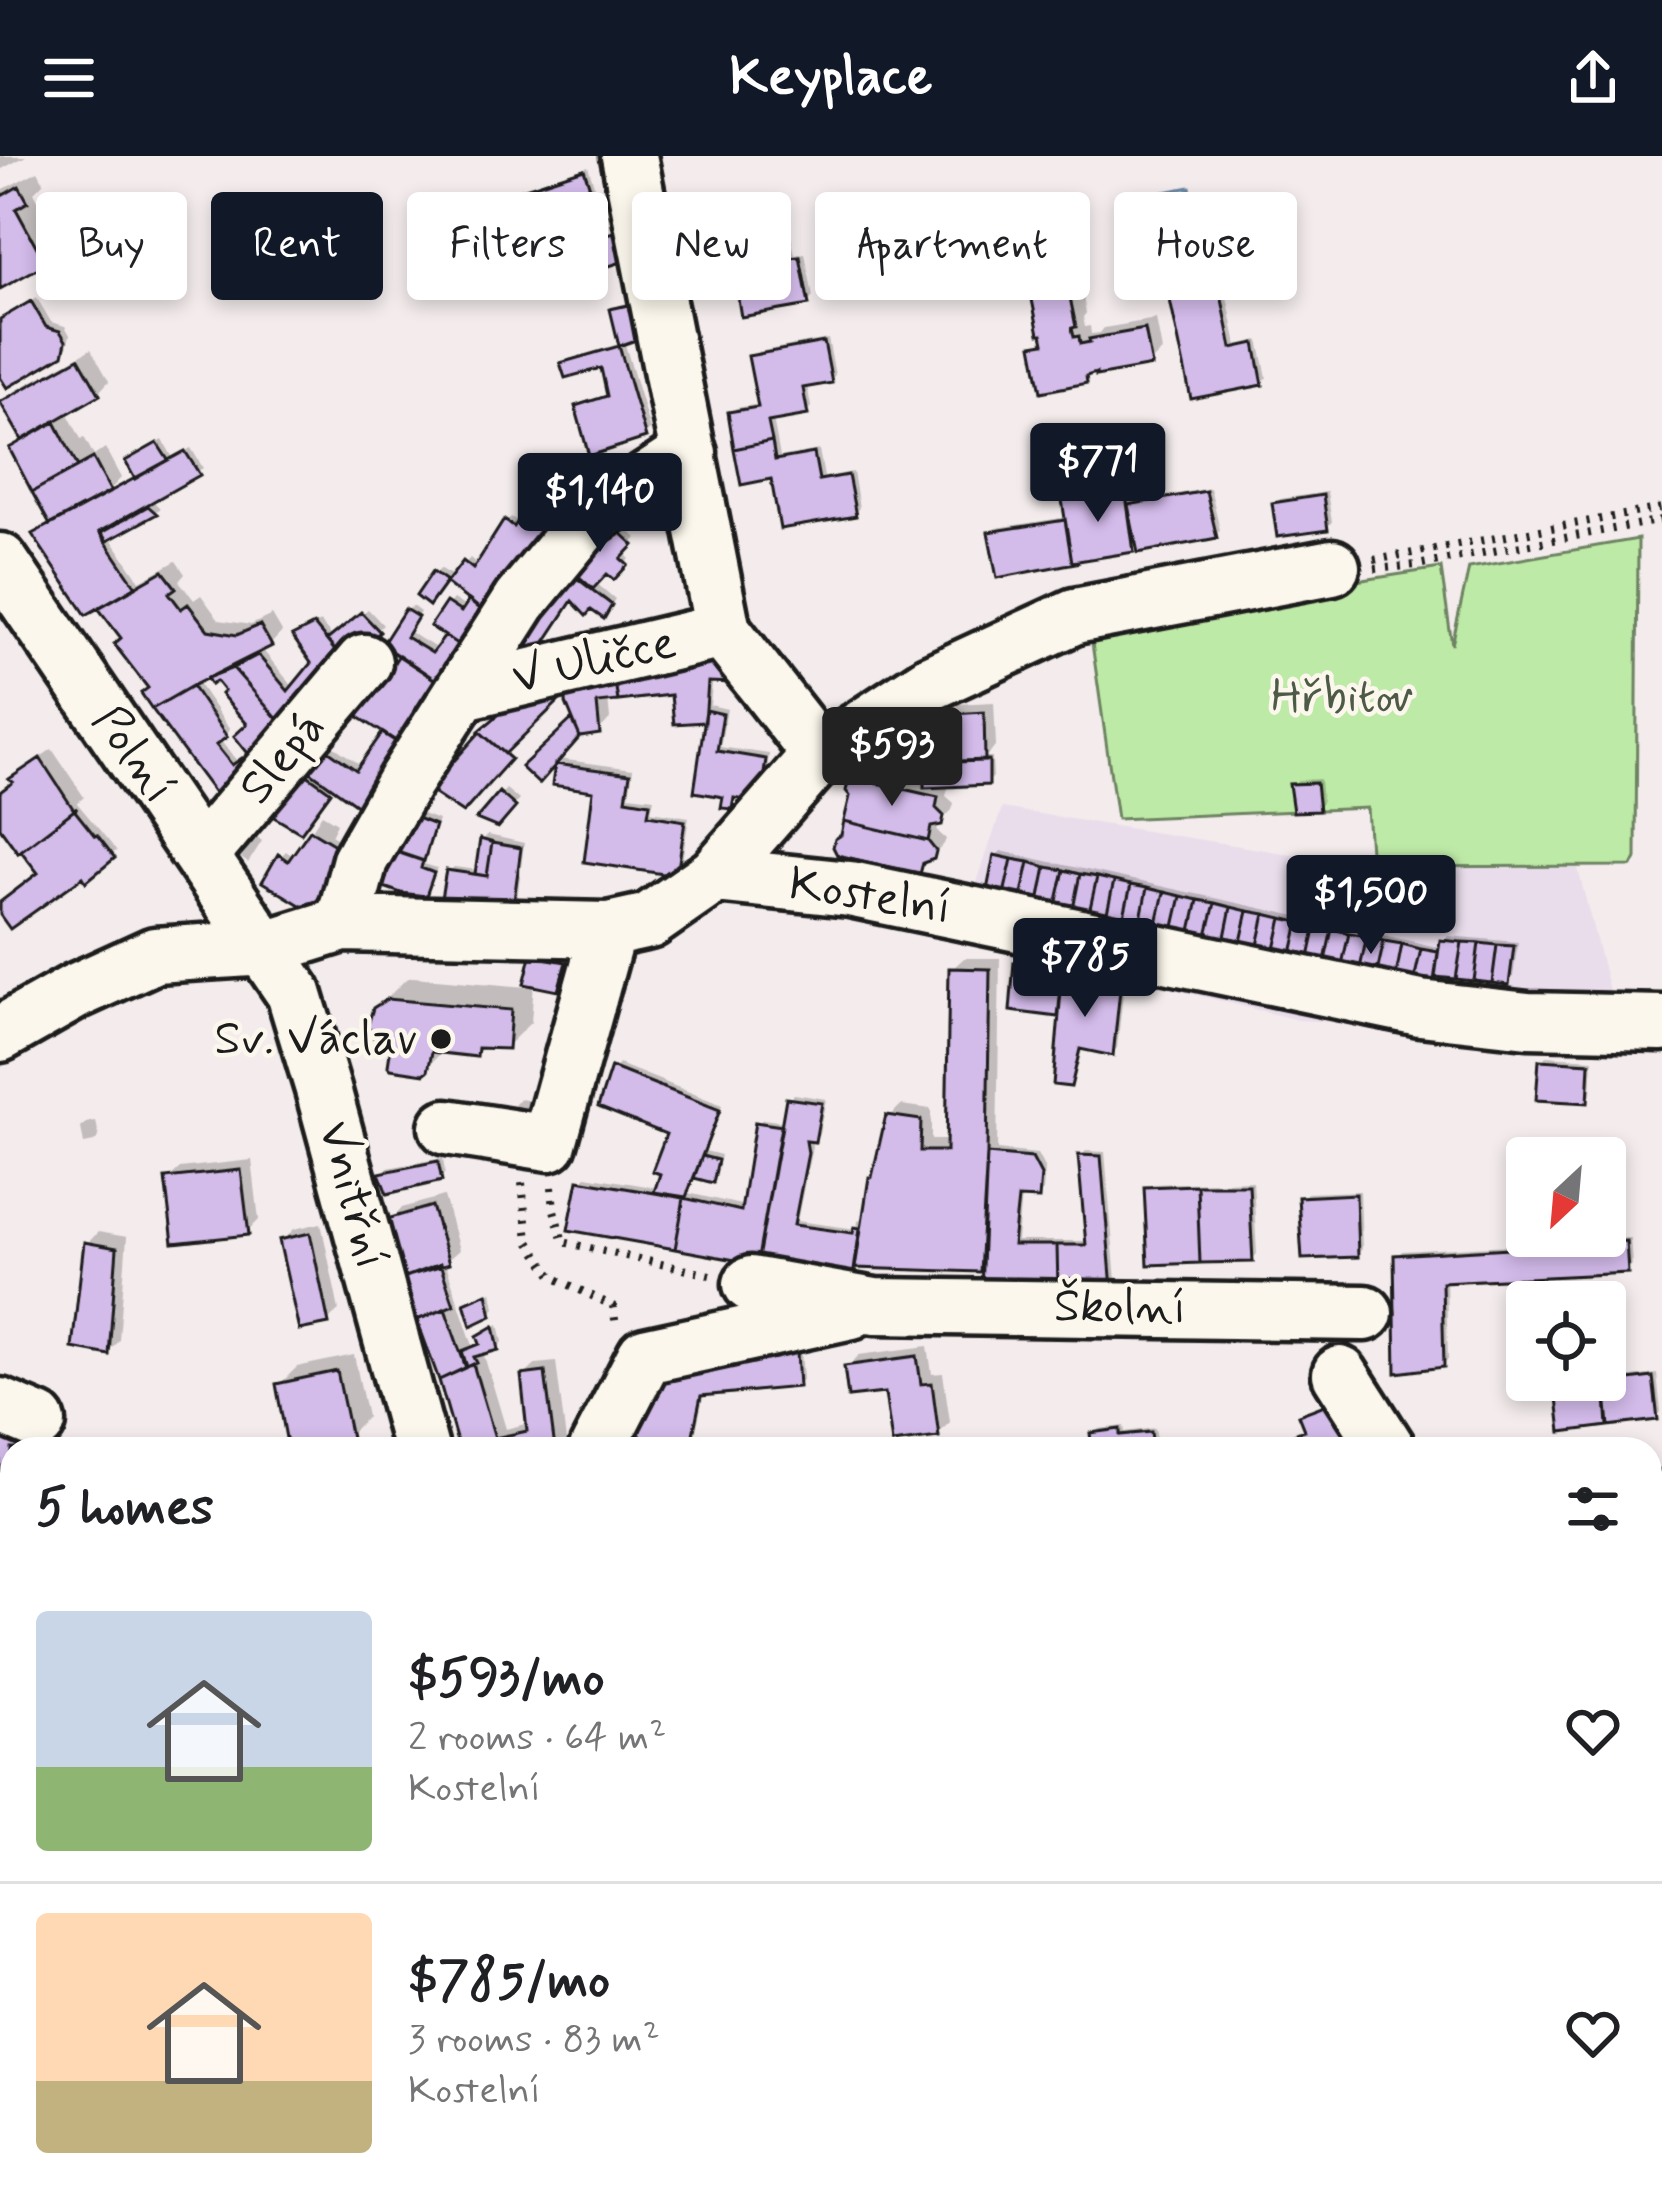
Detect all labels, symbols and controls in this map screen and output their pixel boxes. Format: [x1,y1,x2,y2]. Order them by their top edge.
text: Keyplace [730,43,932,114]
icon: menu [36,45,102,111]
icon: share [1560,45,1626,111]
chip: Buy [36,192,187,300]
chip: Rent [211,192,383,300]
chip: Filters [407,192,608,300]
chip: New [632,192,791,300]
chip: Apartment [815,192,1090,300]
chip: House [1114,192,1297,300]
pin: $771 [1027,423,1169,525]
text: $771 [1057,436,1139,487]
pin: $1,140 [502,453,698,555]
text: $1,140 [545,466,655,517]
street label: V Uličce [506,612,682,710]
park label: Hřbitov [1271,666,1413,729]
street label: Polní [77,694,189,816]
street label: Slepá [226,698,340,818]
pin: $593 [821,707,963,809]
text: $593 [849,720,935,771]
street label: Kostelní [784,853,956,941]
pin: $1,500 [1273,855,1469,957]
text: $1,500 [1314,868,1428,919]
pin: $785 [1014,918,1156,1020]
text: $785 [1040,931,1130,982]
place label: Sv. Václav [214,1008,417,1071]
marker: Sv. Václav [428,1026,454,1052]
street label: Vnitřní [302,1114,402,1276]
north arrow [1506,1137,1626,1257]
map controls [1506,1137,1626,1401]
street label: Školní [1053,1275,1187,1341]
button: locate [1506,1281,1626,1401]
text: 5 homes [36,1476,214,1542]
icon: filters [1560,1476,1626,1542]
text: $593/mo [408,1647,604,1713]
icon: home [132,1659,276,1803]
icon: heart [1560,1698,1626,1764]
text: 2 rooms · 64 m² [408,1713,666,1764]
text: Kostelní [408,1764,541,1815]
text: $785/mo [408,1949,610,2015]
icon: home [132,1961,276,2105]
icon: heart [1560,2000,1626,2066]
text: 3 rooms · 83 m² [408,2015,660,2066]
text: Kostelní [408,2066,541,2117]

